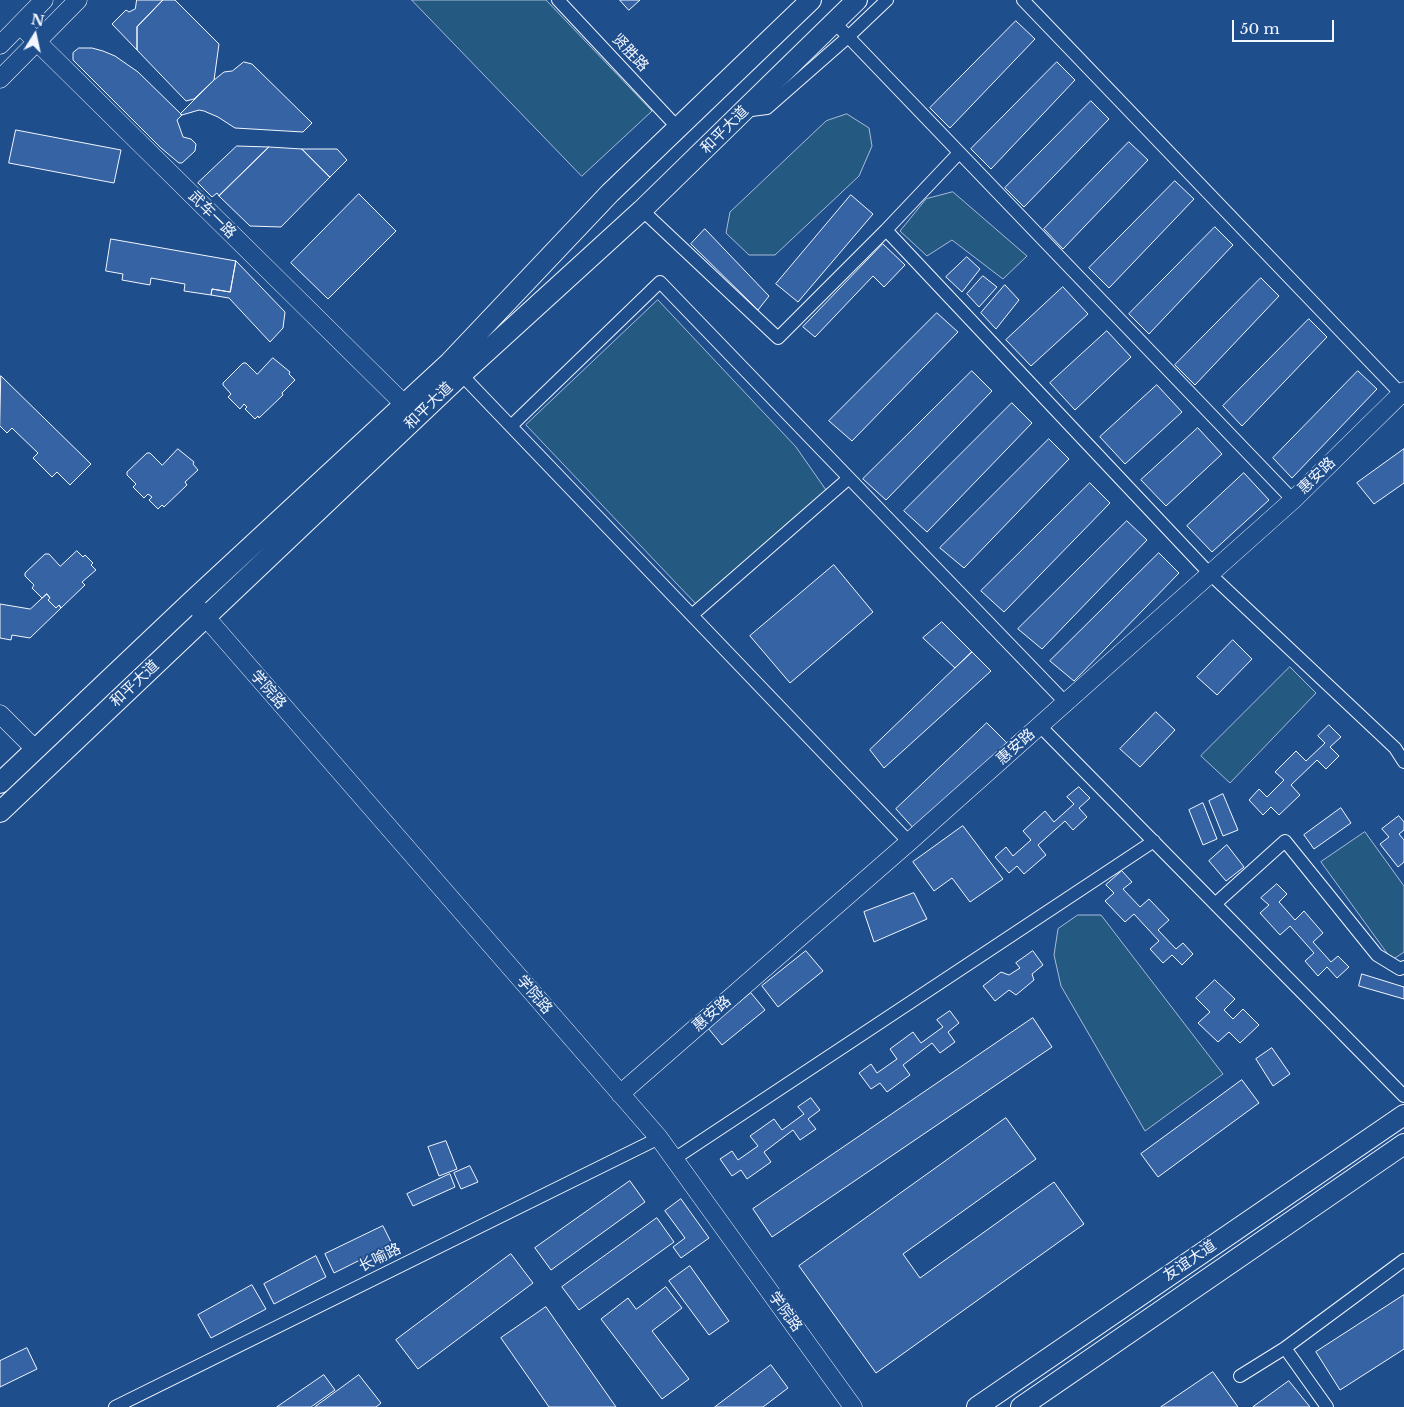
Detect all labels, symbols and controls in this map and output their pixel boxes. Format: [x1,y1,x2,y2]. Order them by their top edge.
north arrow [10,10,60,60]
text: N [30,10,46,30]
scale bar [1234,10,1336,42]
text: 50 m [1240,19,1280,38]
street label: 贤胜路 [608,30,652,76]
street label: 和平大道 [697,102,753,158]
street label: 武车一路 [184,187,240,243]
street label: 和平大道 [401,379,457,433]
street label: 惠安路 [1295,454,1339,498]
street label: 和平大道 [107,657,163,711]
street label: 学院路 [246,667,290,713]
street label: 惠安路 [993,725,1039,769]
street label: 学院路 [512,972,556,1018]
street label: 惠安路 [689,992,735,1036]
street label: 友谊大道 [1160,1237,1220,1285]
street label: 长喻路 [356,1240,404,1276]
street label: 学院路 [764,1289,806,1335]

